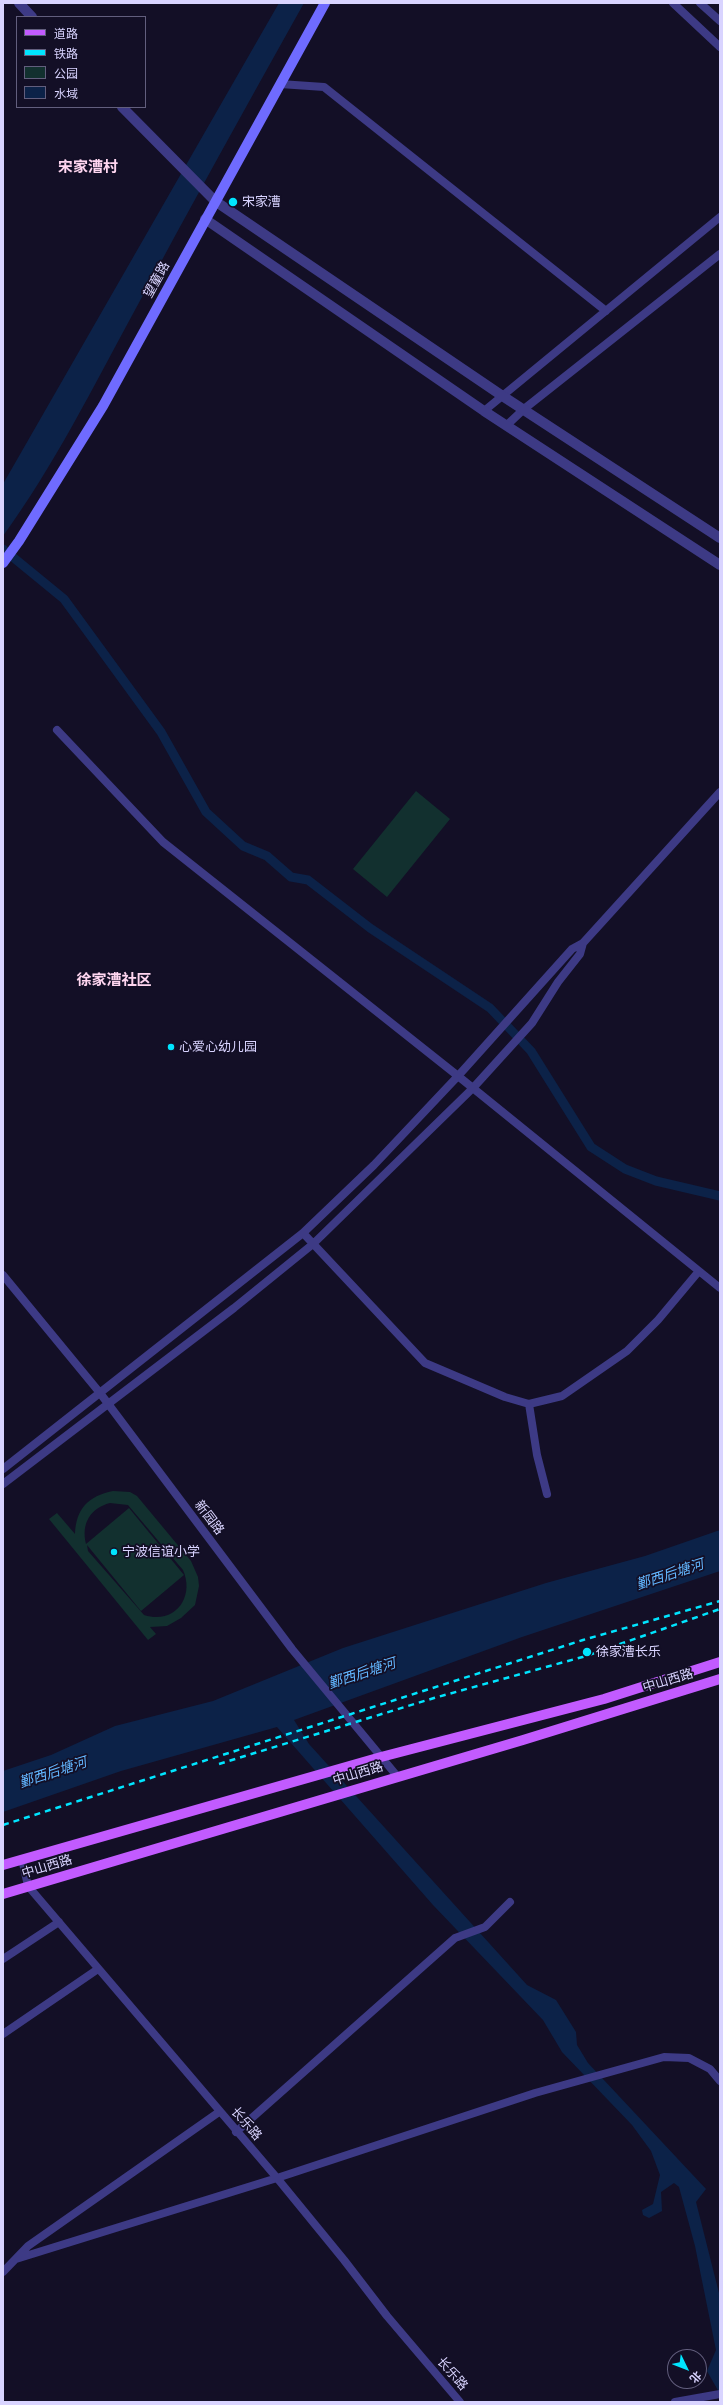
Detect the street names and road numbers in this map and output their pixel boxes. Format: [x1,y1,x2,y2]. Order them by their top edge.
street label: 望童路 [141,259,173,301]
street label: 新园路 [191,1498,227,1538]
street label: 中山西路 [641,1666,695,1696]
street label: 中山西路 [331,1759,385,1789]
street label: 中山西路 [20,1852,74,1882]
street label: 长乐路 [227,2104,265,2144]
street label: 长乐路 [433,2354,471,2394]

